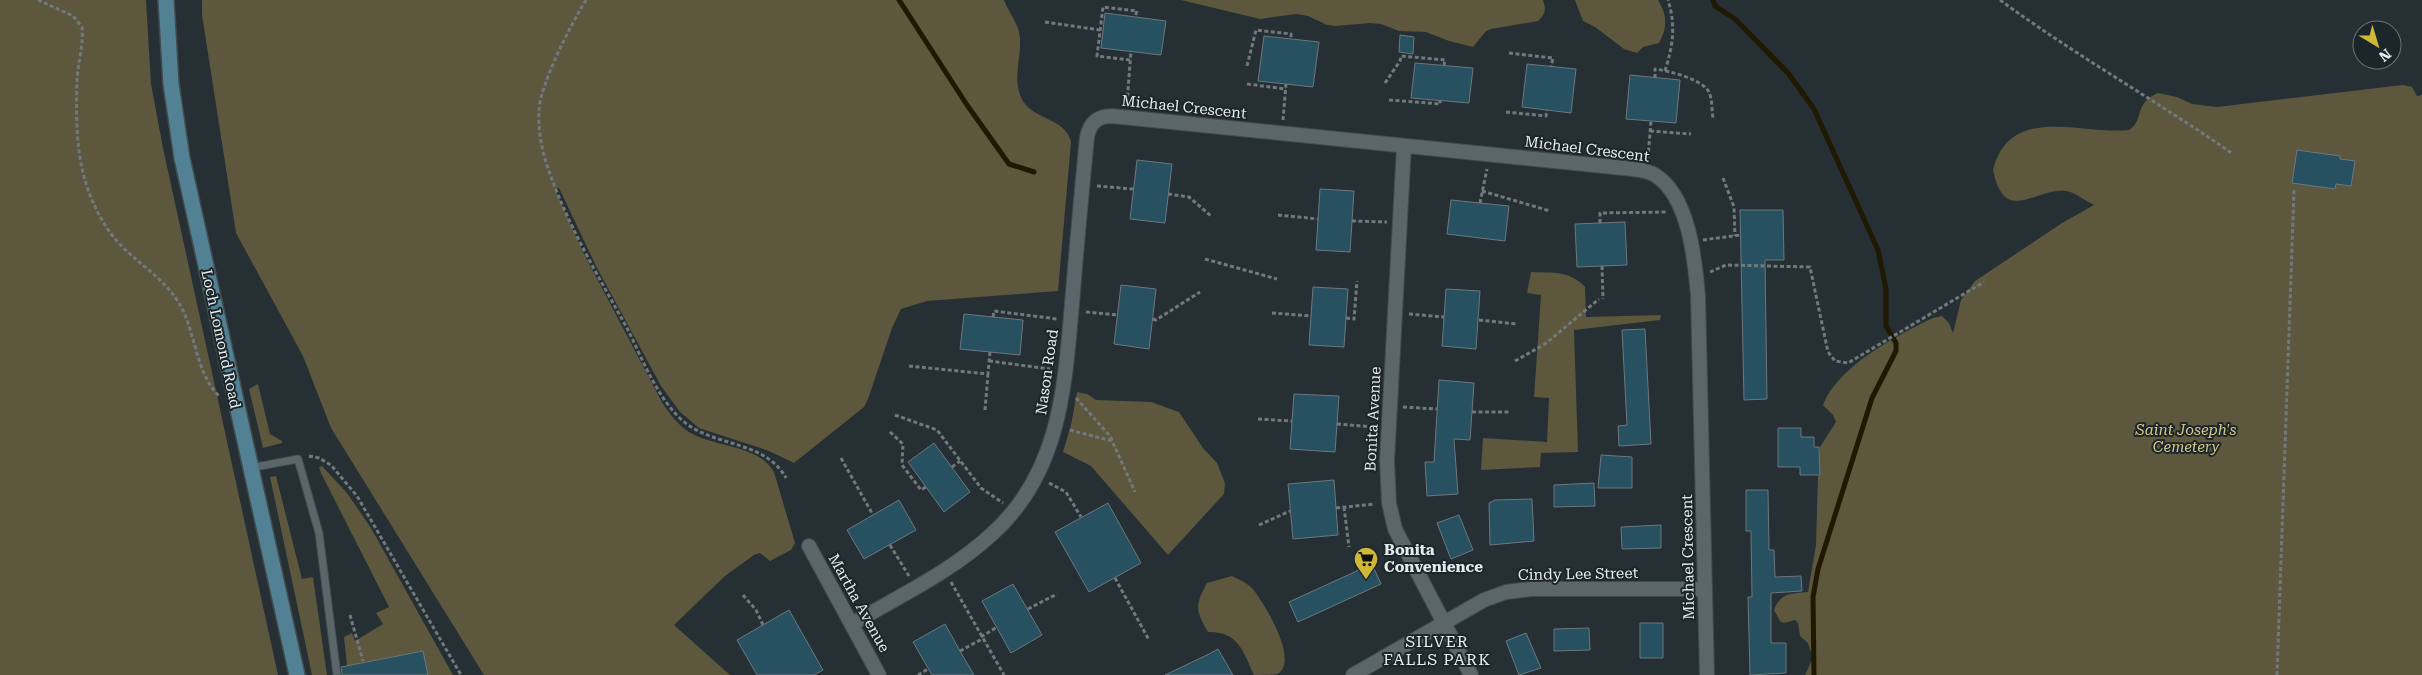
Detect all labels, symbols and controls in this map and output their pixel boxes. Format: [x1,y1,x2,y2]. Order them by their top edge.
north arrow [2352,20,2402,70]
text: N [2376,46,2394,65]
street label: Michael Crescent [1121,91,1248,123]
street label: Michael Crescent [1524,132,1651,166]
street label: Loch Lomond Road [197,268,245,411]
street label: Nason Road [1032,328,1062,416]
street label: Bonita Avenue [1361,366,1385,472]
park label: Saint Joseph's Cemetery [2135,421,2236,456]
street label: Michael Crescent [1678,494,1698,620]
place label: Bonita Convenience [1384,541,1483,576]
supermarket icon: Bonita Convenience [1353,546,1379,580]
street label: Martha Avenue [825,551,893,655]
street label: Cindy Lee Street [1518,564,1639,584]
district label: SILVER FALLS PARK [1383,632,1491,669]

